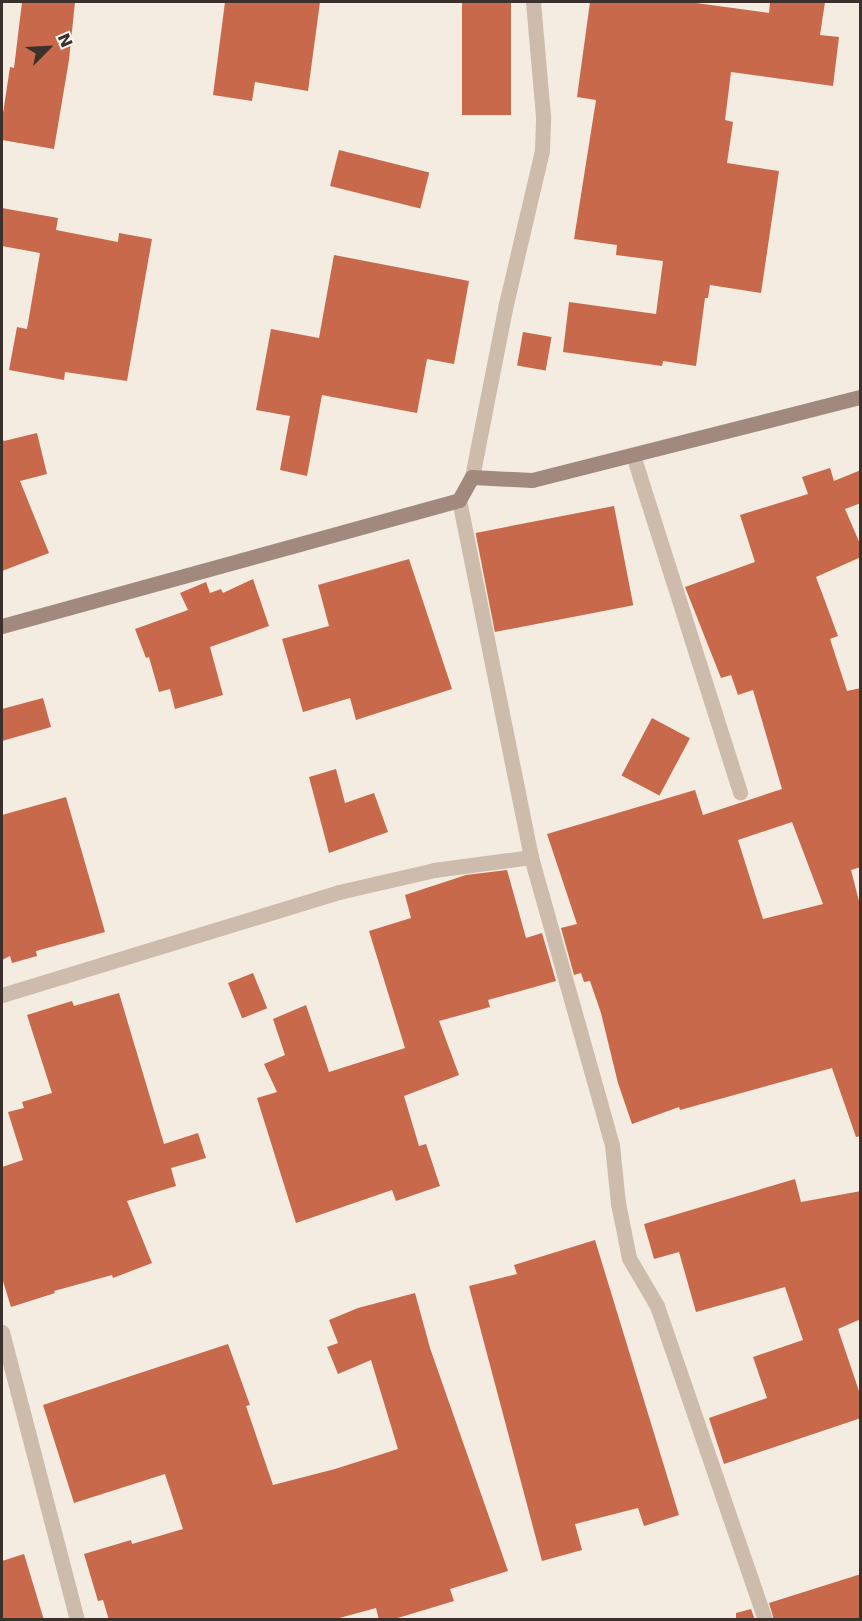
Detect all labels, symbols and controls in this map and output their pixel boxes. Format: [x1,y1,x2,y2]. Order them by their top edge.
north arrow [18,18,78,78]
text: N [53,30,76,50]

